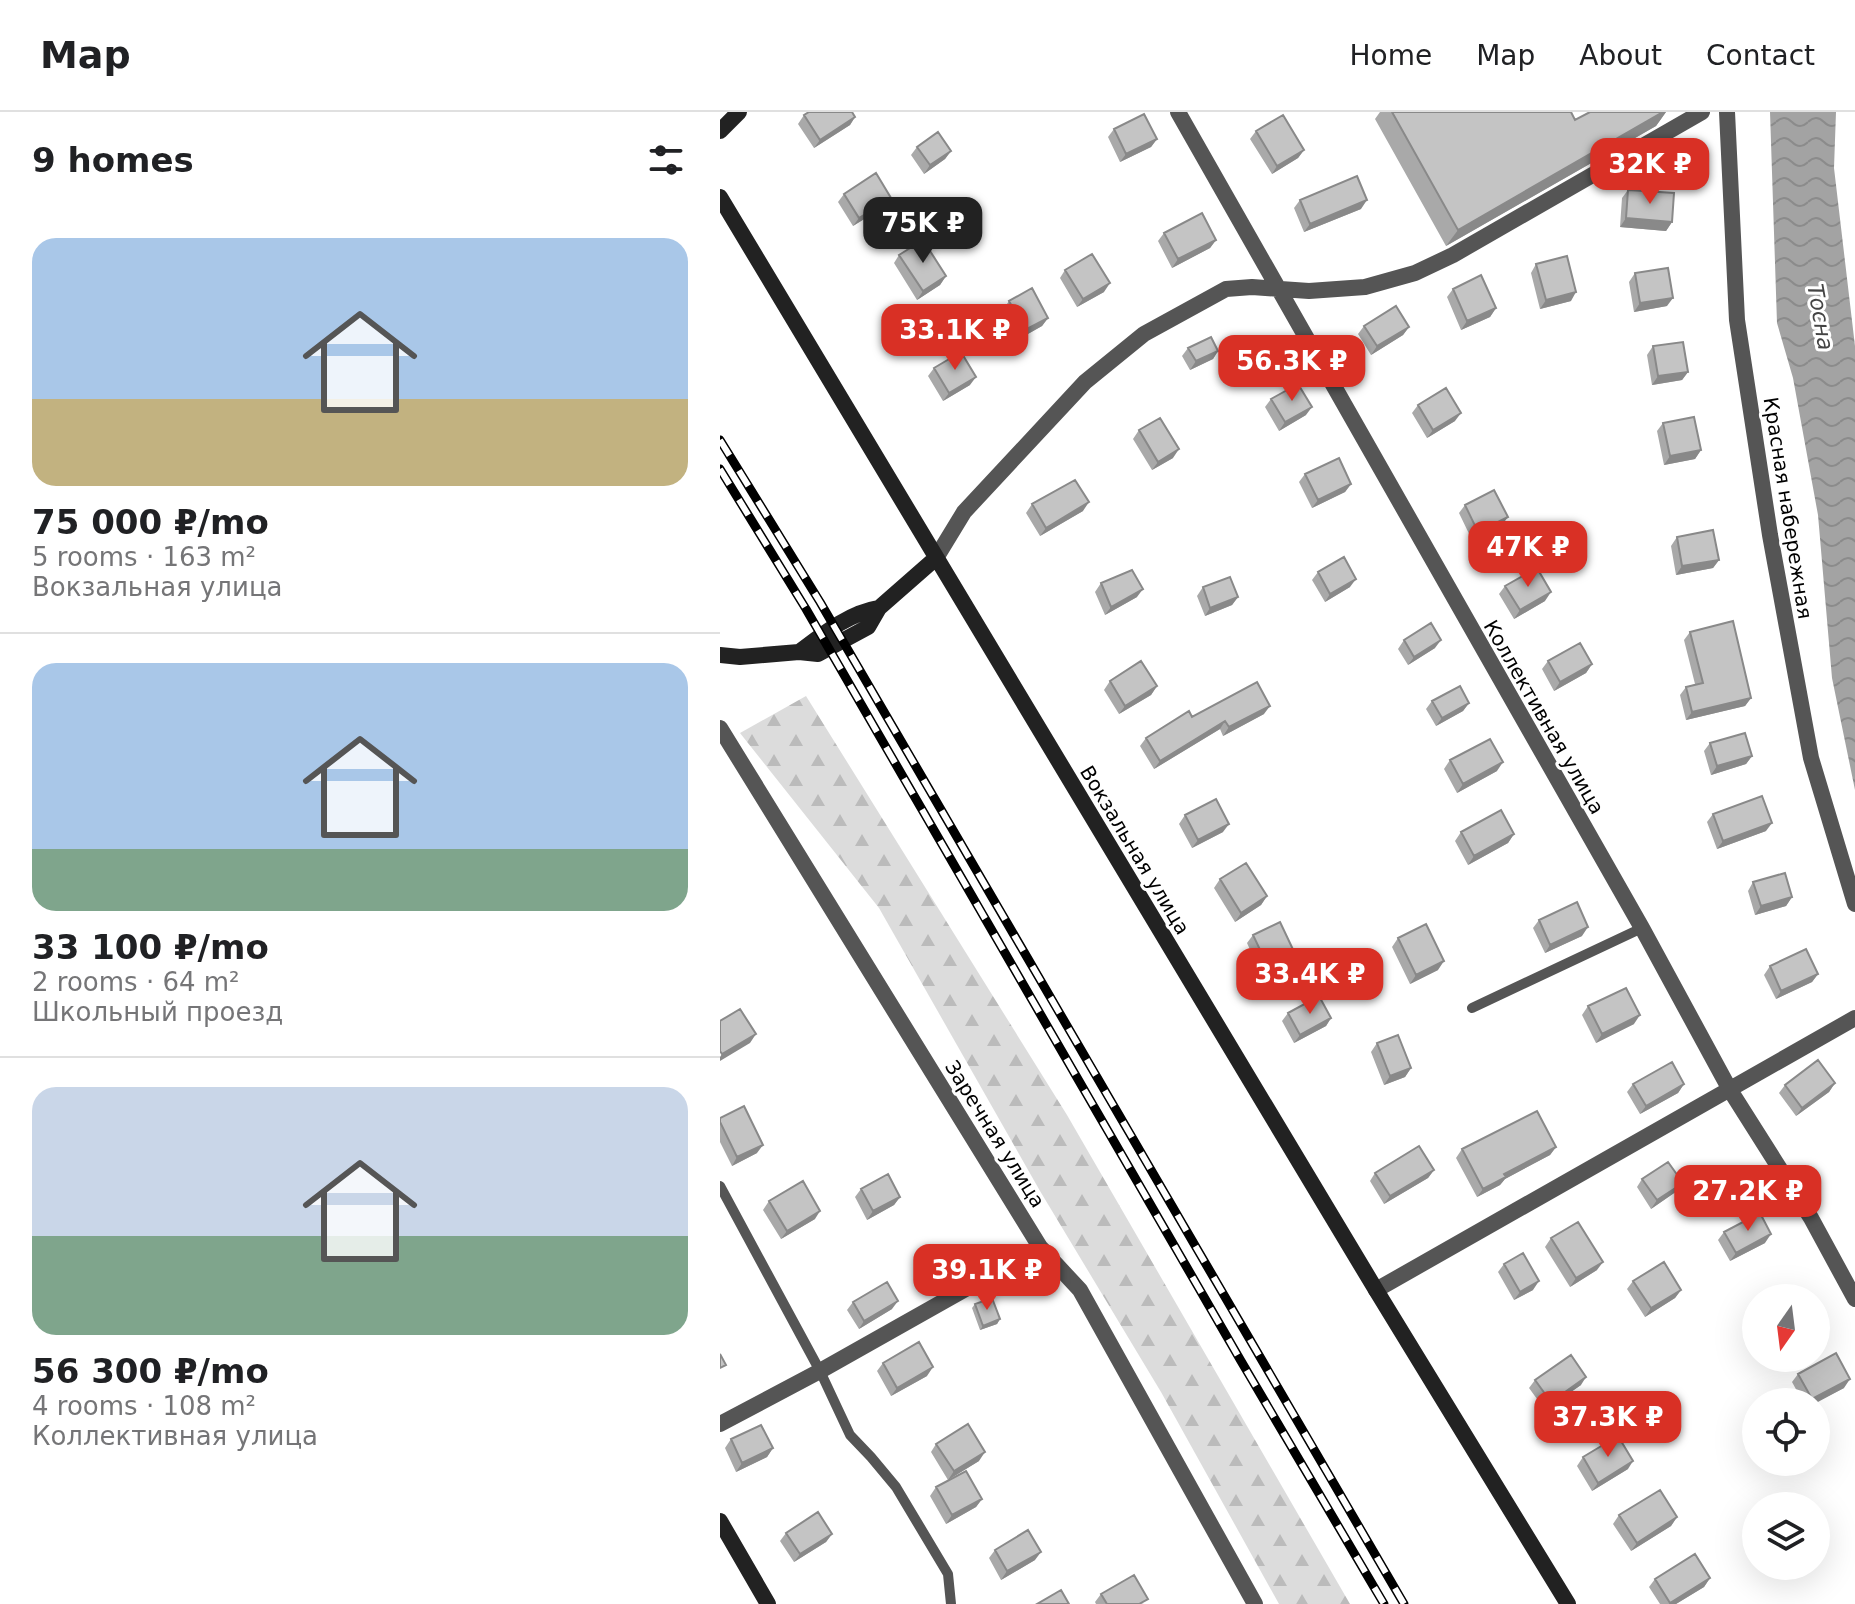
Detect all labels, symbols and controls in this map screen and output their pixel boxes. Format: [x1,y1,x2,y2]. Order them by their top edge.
text: Map [40,33,131,77]
text: Home [1349,39,1432,72]
text: Map [1476,39,1535,72]
text: About [1579,39,1662,72]
text: Contact [1706,39,1815,72]
icon: filters [644,138,688,182]
pin: 32K ₽ [1594,138,1706,206]
text: 9 homes [32,140,194,180]
text: 32K ₽ [1608,149,1692,179]
pin: 75K ₽ [867,197,979,265]
text: 75K ₽ [881,208,965,238]
water label: Тосна [1802,282,1839,352]
icon: home [288,290,432,434]
pin: 33.1K ₽ [881,304,1029,372]
text: 33.1K ₽ [899,315,1011,345]
pin: 56.3K ₽ [1218,335,1366,403]
text: 56.3K ₽ [1236,346,1348,376]
street label: Красная набережная [1759,395,1817,621]
text: 75 000 ₽/mo [32,502,269,542]
pin: 47K ₽ [1472,521,1584,589]
text: 47K ₽ [1486,532,1570,562]
text: 5 rooms · 163 m² [32,542,256,572]
text: Вокзальная улица [32,572,283,602]
street label: Коллективная улица [1479,616,1609,818]
icon: home [288,715,432,859]
street label: Вокзальная улица [1075,761,1195,939]
text: 33 100 ₽/mo [32,927,269,967]
pin: 33.4K ₽ [1236,948,1384,1016]
text: 33.4K ₽ [1254,959,1366,989]
text: 2 rooms · 64 m² [32,967,240,997]
text: Школьный проезд [32,997,283,1027]
street label: Заречная улица [940,1056,1050,1212]
icon: home [288,1139,432,1283]
pin: 27.2K ₽ [1674,1165,1822,1233]
text: 27.2K ₽ [1692,1176,1804,1206]
pin: 39.1K ₽ [913,1244,1061,1312]
text: 39.1K ₽ [931,1255,1043,1285]
north arrow [1742,1284,1830,1372]
map controls [1742,1284,1830,1580]
text: 56 300 ₽/mo [32,1351,269,1391]
button: locate [1742,1388,1830,1476]
text: 4 rooms · 108 m² [32,1391,256,1421]
pin: 37.3K ₽ [1534,1391,1682,1459]
text: 37.3K ₽ [1552,1402,1664,1432]
text: Коллективная улица [32,1421,318,1451]
button: layers [1742,1492,1830,1580]

